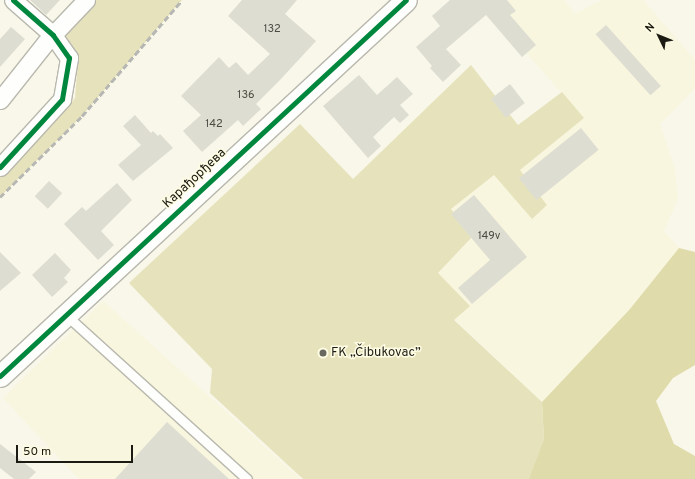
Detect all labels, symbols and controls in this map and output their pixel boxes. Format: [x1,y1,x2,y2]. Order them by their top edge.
north arrow [639,16,679,56]
text: N [642,20,658,35]
house number: 132 [263,22,281,36]
house number: 136 [237,88,255,102]
house number: 142 [205,117,223,131]
street label: Карађорђева [160,146,230,212]
house number: 149v [478,229,500,243]
place label: FK „Čibukovac” [331,345,421,361]
marker: FK „Čibukovac” [318,348,328,358]
scale bar [18,437,135,463]
text: 50 m [23,444,51,460]

